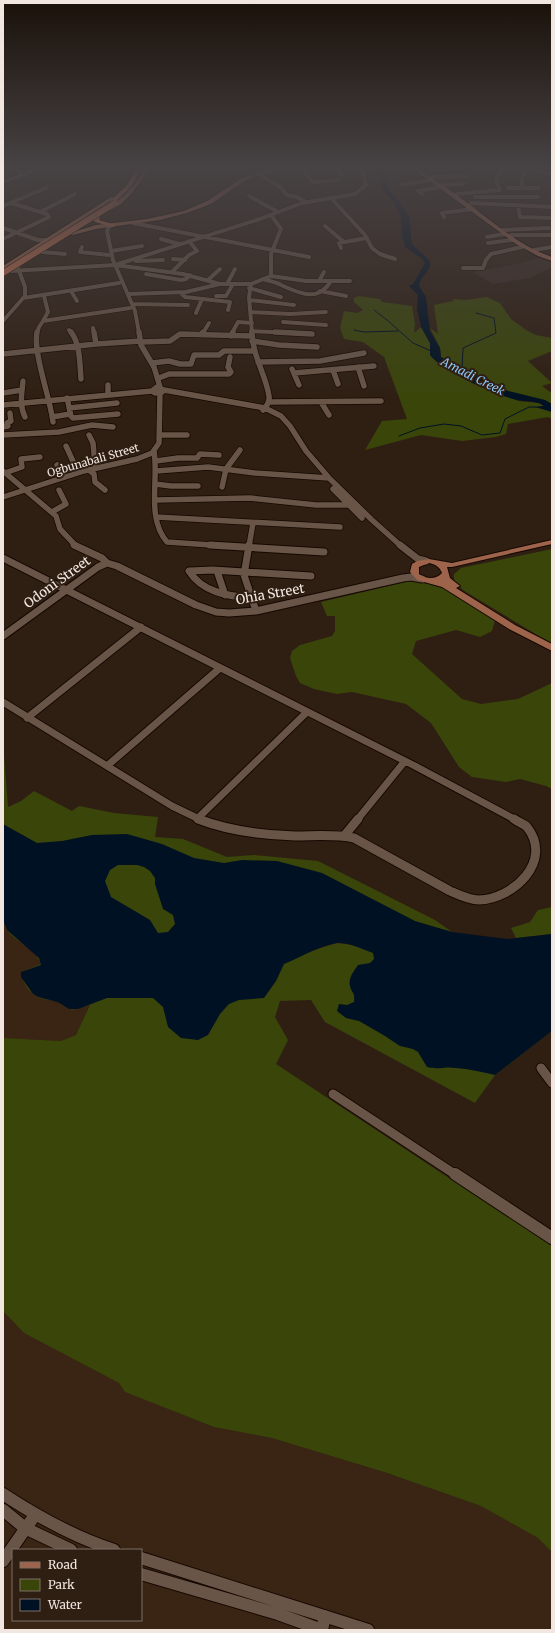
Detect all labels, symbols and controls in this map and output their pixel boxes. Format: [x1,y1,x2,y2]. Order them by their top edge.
water label: Amadi Creek [438,353,508,399]
street label: Ogbunabali Street [45,440,141,480]
street label: Odoni Street [20,552,94,612]
street label: Ohia Street [234,580,306,608]
legend [12,1549,142,1621]
text: Road [48,1557,77,1572]
text: Park [48,1577,75,1592]
text: Water [47,1597,83,1612]

